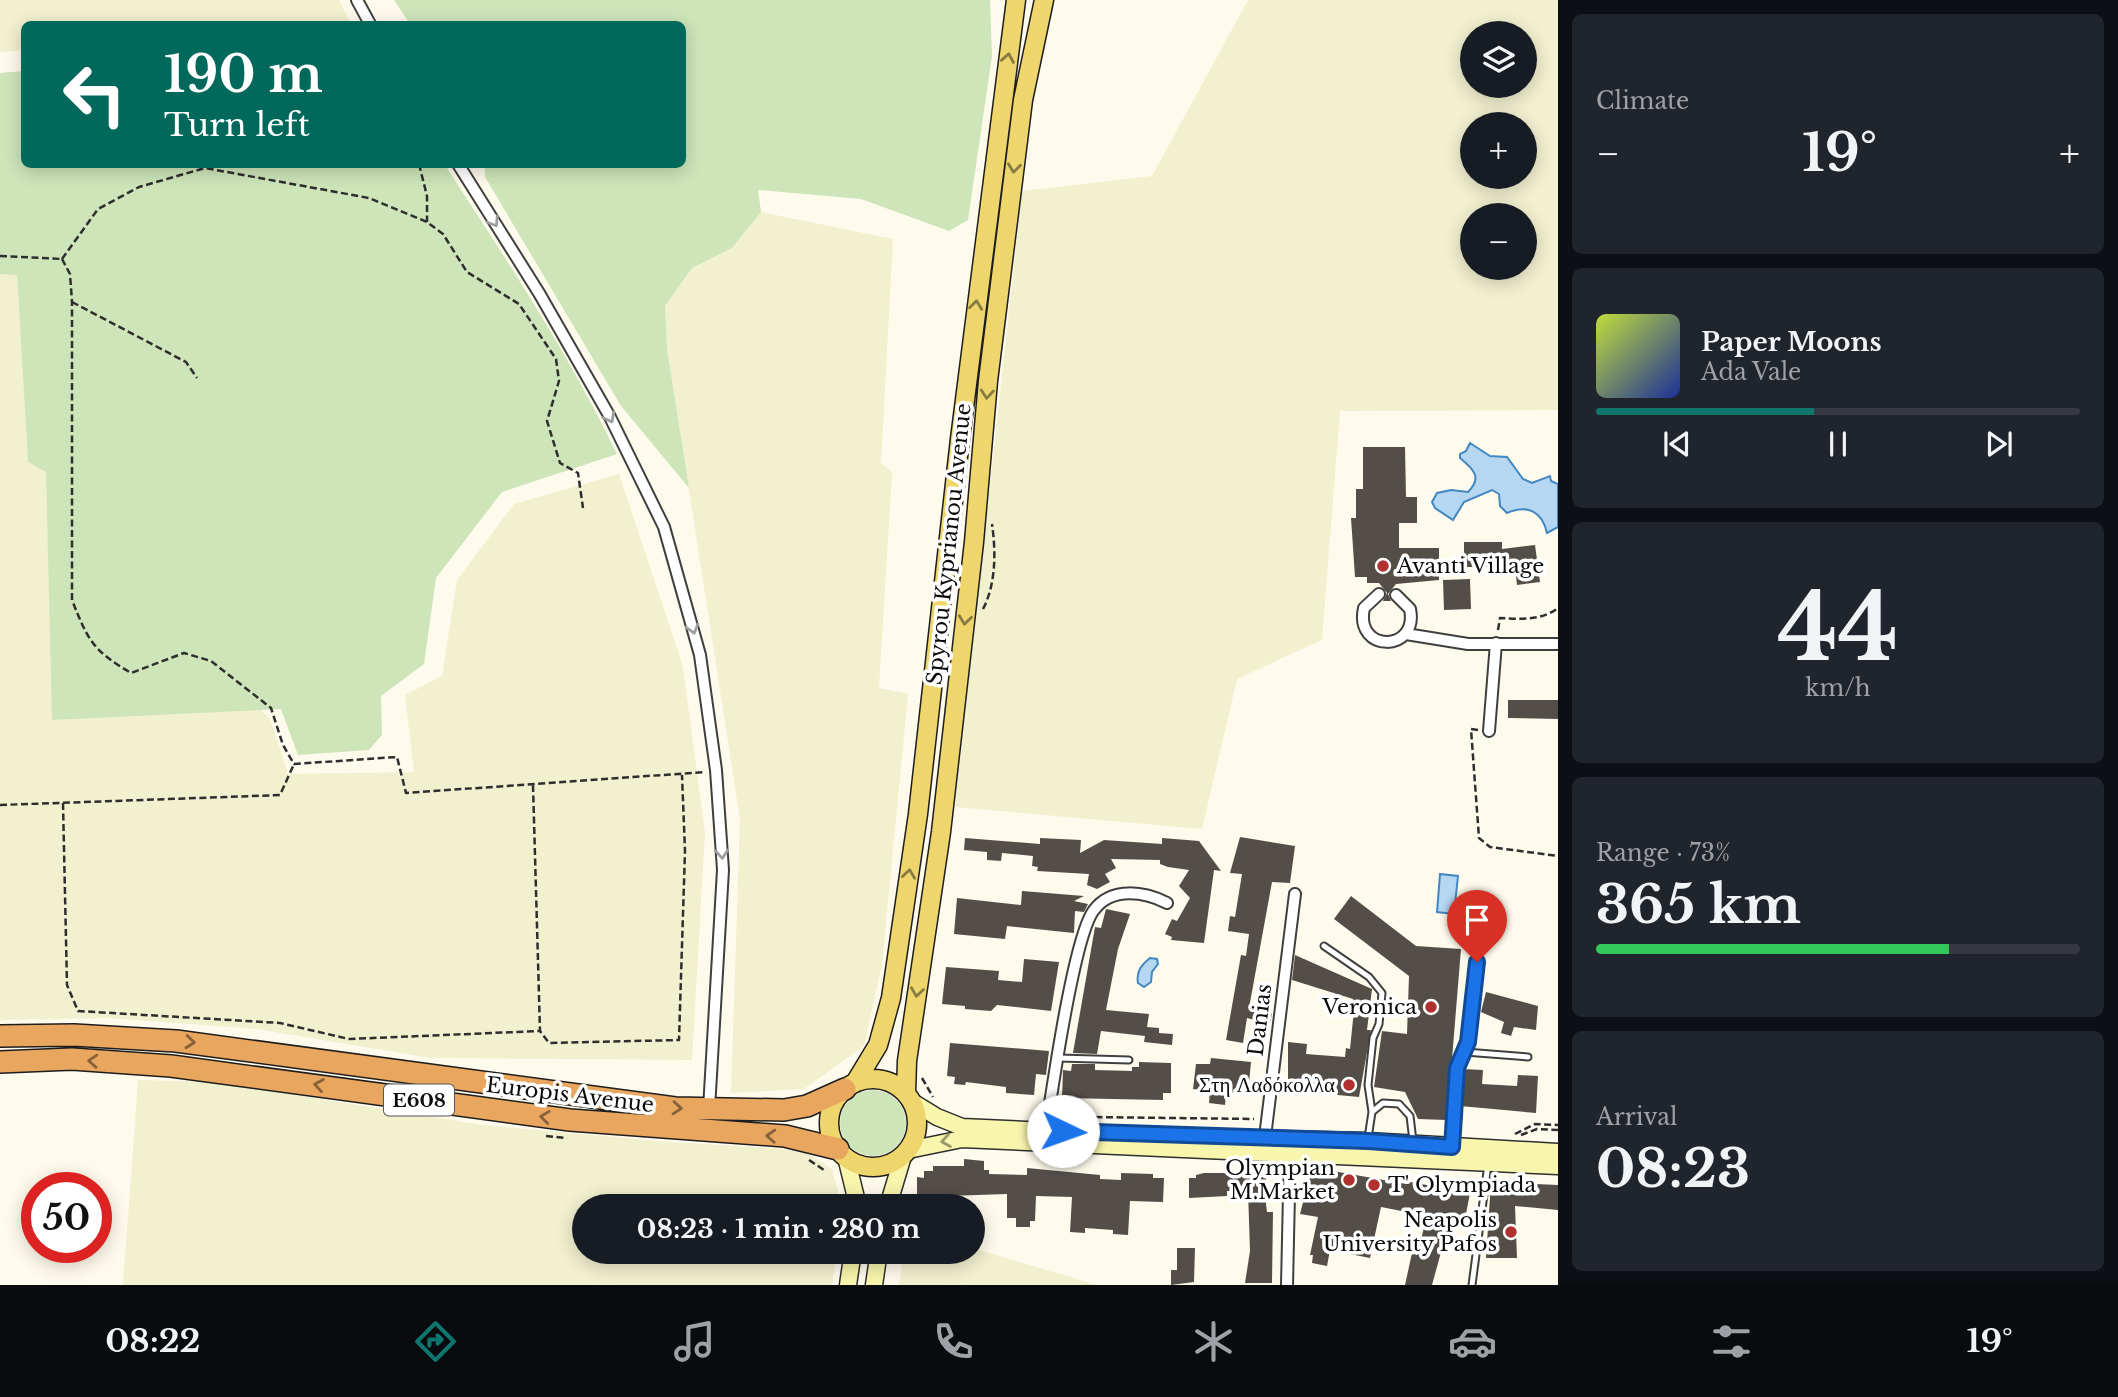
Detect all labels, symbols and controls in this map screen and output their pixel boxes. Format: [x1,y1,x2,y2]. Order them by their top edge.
map controls [1460,21,1537,280]
button: layers [1460,21,1537,98]
text: 190 m [164,44,323,105]
icon: left [49,49,140,140]
one-way arrow [1000,52,1015,64]
text: Climate [1596,87,1689,115]
text: Turn left [164,105,310,145]
button: + [1460,112,1537,189]
text: 19° [1802,121,1877,185]
text: − [1596,130,1620,177]
text: + [2059,130,2080,177]
one-way arrow [1007,162,1022,174]
button: − [1460,203,1537,280]
one-way arrow [486,215,499,228]
one-way arrow [969,299,984,311]
text: Paper Moons [1701,326,1882,358]
text: Ada Vale [1701,358,1801,386]
one-way arrow [980,389,995,400]
street label: Spyrou Kyprianou Avenue [921,402,977,686]
one-way arrow [602,411,615,423]
icon: previous [1658,425,1696,463]
icon: pause [1819,425,1857,463]
icon: next [1980,425,2018,463]
place label: Avanti Village [1396,553,1544,579]
marker: Avanti Village [1375,558,1391,574]
text: 44 [1778,572,1898,685]
one-way arrow [957,615,972,626]
one-way arrow [684,623,699,635]
text: km/h [1805,674,1871,702]
text: Range · 73% [1596,839,1730,867]
one-way arrow [714,849,729,860]
one-way arrow [902,868,917,880]
text: 365 km [1596,873,1801,937]
pin [1447,890,1507,962]
icon: arrive [1458,901,1496,939]
street label: Danias [1243,982,1277,1058]
one-way arrow [910,987,925,998]
place label: Veronica [1321,994,1417,1020]
marker: Veronica [1423,999,1439,1015]
one-way arrow [185,1035,196,1050]
one-way arrow [88,1054,99,1069]
street label: Europis Avenue [485,1072,655,1118]
place label: Στη Λαδόκολλα [1199,1072,1335,1098]
marker: Στη Λαδόκολλα [1341,1077,1357,1093]
one-way arrow [314,1078,325,1093]
road number: E608 [384,1084,454,1116]
position arrow [1026,1094,1100,1168]
one-way arrow [672,1100,683,1115]
text: Arrival [1596,1103,1677,1131]
one-way arrow [539,1110,551,1125]
one-way arrow [766,1128,777,1143]
one-way arrow [940,1133,952,1148]
text: 08:23 [1596,1137,1750,1201]
place label: Olympian M.Market [1225,1155,1335,1205]
speed limit sign: 50 [21,1172,112,1263]
marker: Olympian M.Market [1341,1172,1357,1188]
place label: T' Olympiada [1388,1172,1536,1198]
marker: T' Olympiada [1366,1177,1382,1193]
place label: Neapolis University Pafos [1323,1207,1497,1257]
text: 08:23 · 1 min · 280 m [637,1213,920,1245]
marker: Neapolis University Pafos [1503,1224,1519,1240]
icon: directions [411,1317,460,1366]
icon: music [670,1317,719,1366]
icon: phone [929,1317,978,1366]
icon: climate [1189,1317,1238,1366]
icon: car [1448,1317,1497,1366]
icon: filters [1707,1317,1756,1366]
text: 08:22 [105,1321,200,1361]
text: 19° [1967,1321,2013,1361]

